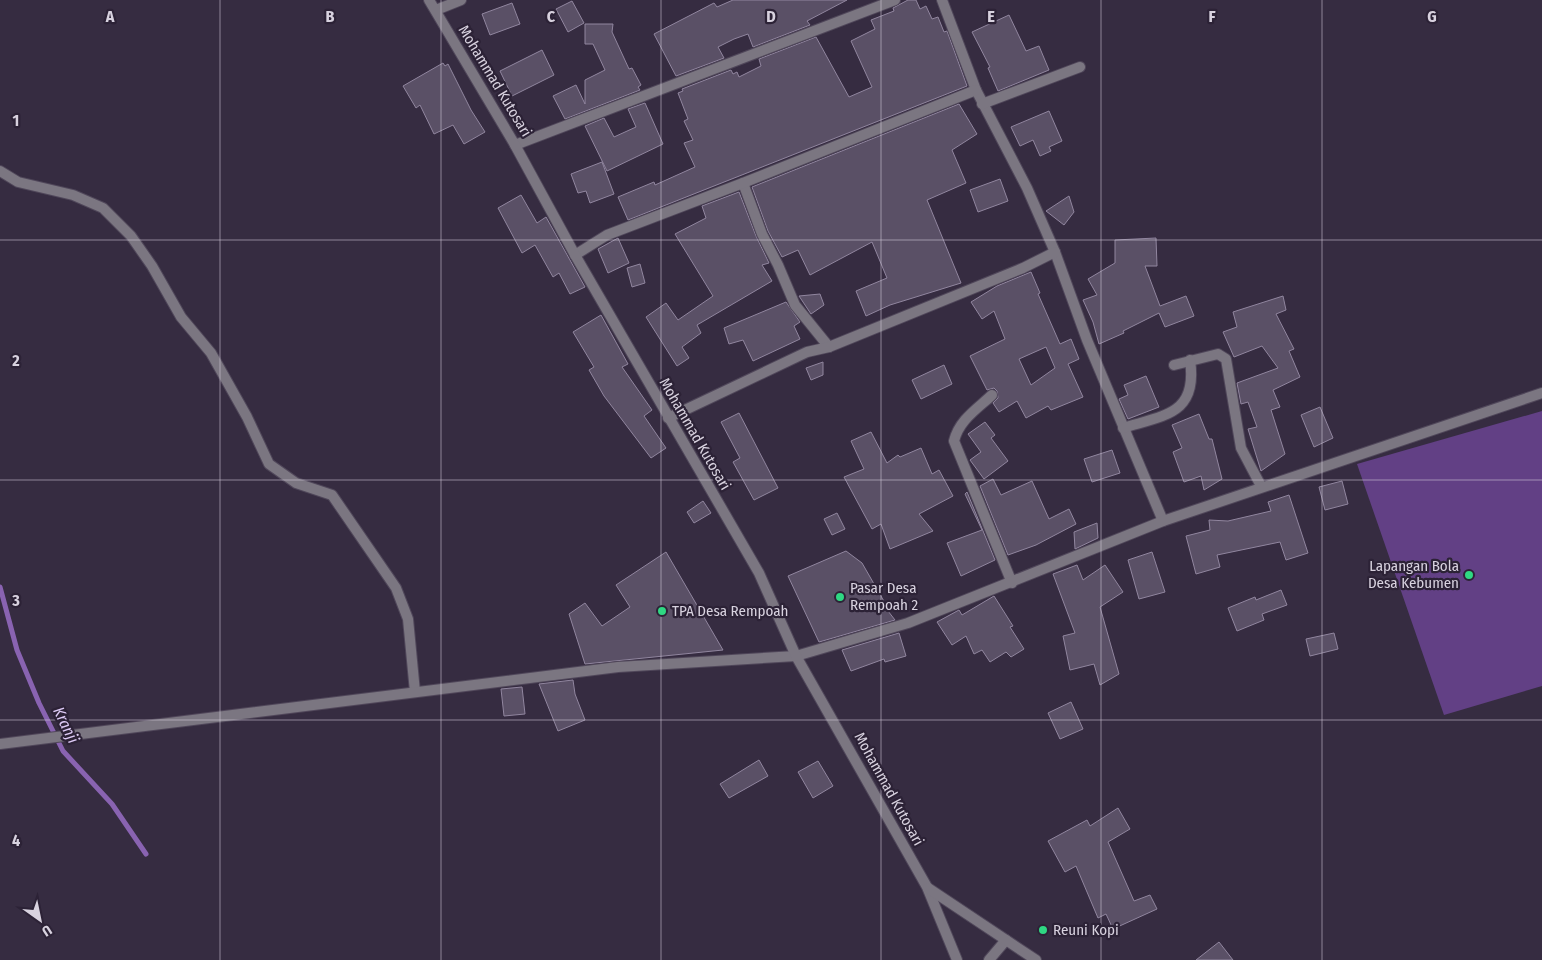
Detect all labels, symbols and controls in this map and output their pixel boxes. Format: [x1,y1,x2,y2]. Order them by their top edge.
text: A [105,7,115,26]
text: B [326,7,335,26]
text: C [547,7,556,26]
text: D [766,7,776,26]
text: E [987,7,995,26]
text: F [1208,7,1216,26]
text: G [1427,7,1437,26]
street label: Mohammad Kutosari [455,22,535,140]
text: 1 [13,111,19,130]
text: 2 [11,351,20,370]
street label: Mohammad Kutosari [656,375,734,493]
place label: Lapangan Bola Desa Kebumen [1368,557,1459,592]
marker: Lapangan Bola Desa Kebumen [1463,569,1475,581]
place label: Pasar Desa Rempoah 2 [850,579,918,614]
text: 3 [11,591,20,610]
marker: Pasar Desa Rempoah 2 [834,591,846,603]
place label: TPA Desa Rempoah [672,602,789,620]
marker: TPA Desa Rempoah [656,605,668,617]
water label: Kranji [49,704,83,746]
street label: Mohammad Kutosari [850,729,928,849]
text: 4 [12,831,20,850]
north arrow [15,895,65,945]
text: U [39,921,55,940]
place label: Reuni Kopi [1053,921,1119,939]
marker: Reuni Kopi [1037,924,1049,936]

